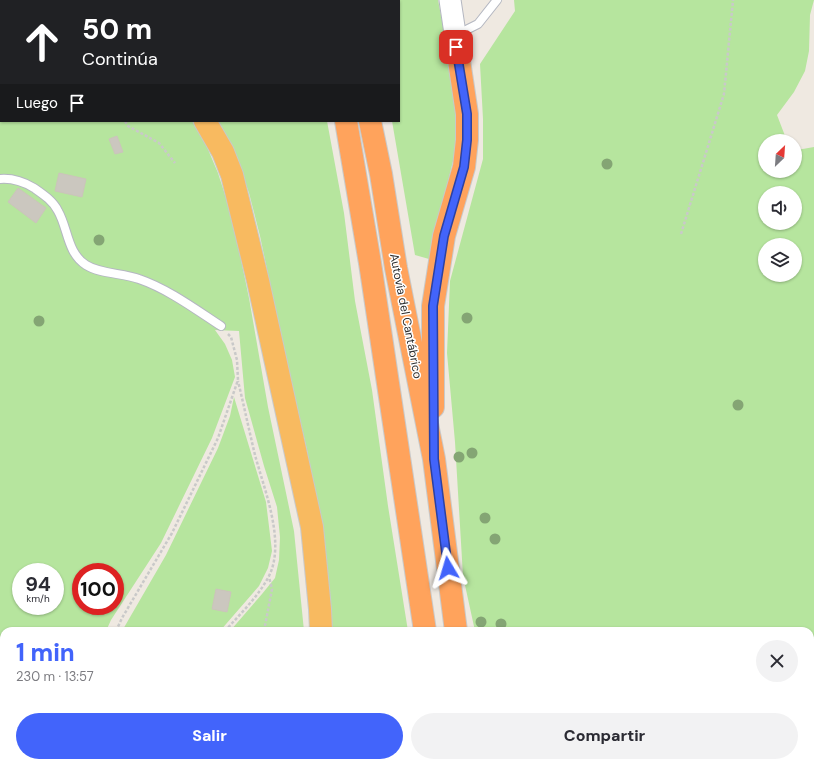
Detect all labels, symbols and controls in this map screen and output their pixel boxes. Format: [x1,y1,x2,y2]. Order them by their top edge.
text: 50 m [82,11,152,48]
icon: ahead [16,16,68,68]
pin [439,30,473,64]
icon: arrive [445,36,467,58]
text: Continúa [82,47,158,71]
icon: arrive [66,92,88,114]
text: Luego [16,93,58,113]
north arrow [758,134,802,178]
map controls [758,134,802,282]
button: sound [758,186,802,230]
button: layers [758,238,802,282]
street label: Autovía del Cantábrico [386,252,426,380]
position arrow [427,547,469,589]
speed limit sign: 100 [72,563,124,615]
text: 94 [25,571,51,597]
text: km/h [26,592,50,605]
text: 1 min [16,637,75,668]
button: close [756,640,798,682]
text: 230 m · 13:57 [16,668,94,685]
button: Salir [16,713,403,759]
button: Compartir [411,713,798,759]

